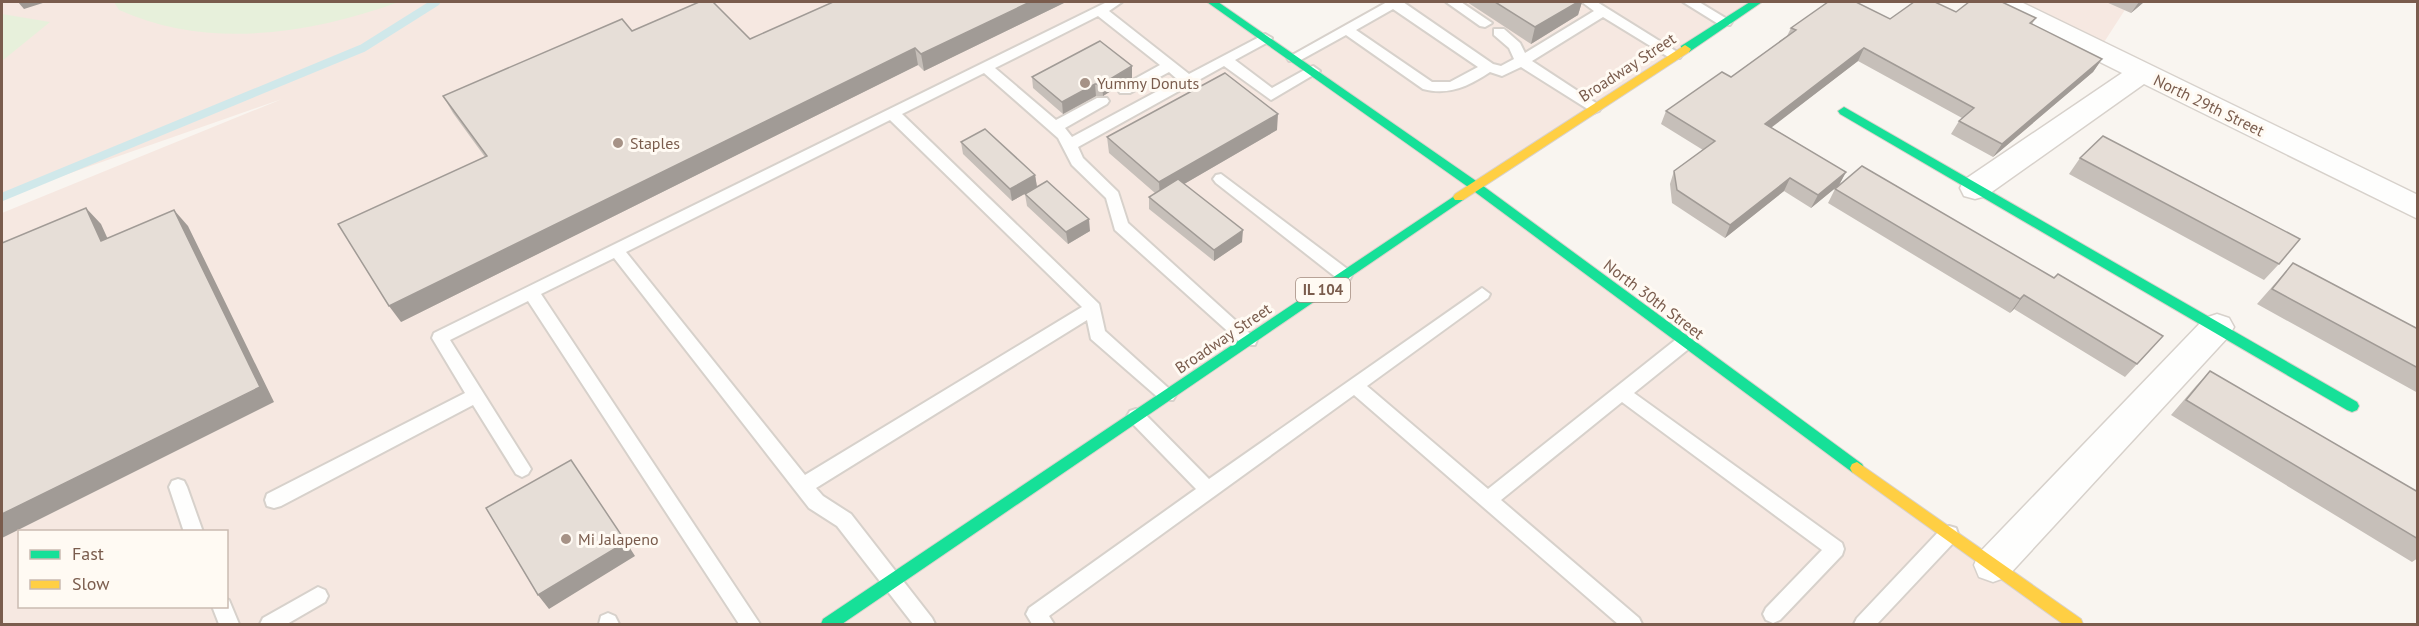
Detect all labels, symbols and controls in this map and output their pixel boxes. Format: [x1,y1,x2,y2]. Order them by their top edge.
street label: Broadway Street [1575,28,1680,106]
street label: North 29th Street [2150,70,2268,141]
place label: Yummy Donuts [1097,73,1199,93]
marker: Yummy Donuts [1078,76,1092,90]
place label: Staples [630,133,680,153]
marker: Staples [611,136,625,150]
street label: North 30th Street [1600,255,1709,344]
road number: IL 104 [1296,278,1350,302]
street label: Broadway Street [1171,298,1275,378]
place label: Mi Jalapeno [578,529,659,549]
legend [18,530,228,608]
marker: Mi Jalapeno [559,532,573,546]
text: Fast [72,542,104,565]
text: Slow [72,572,110,595]

